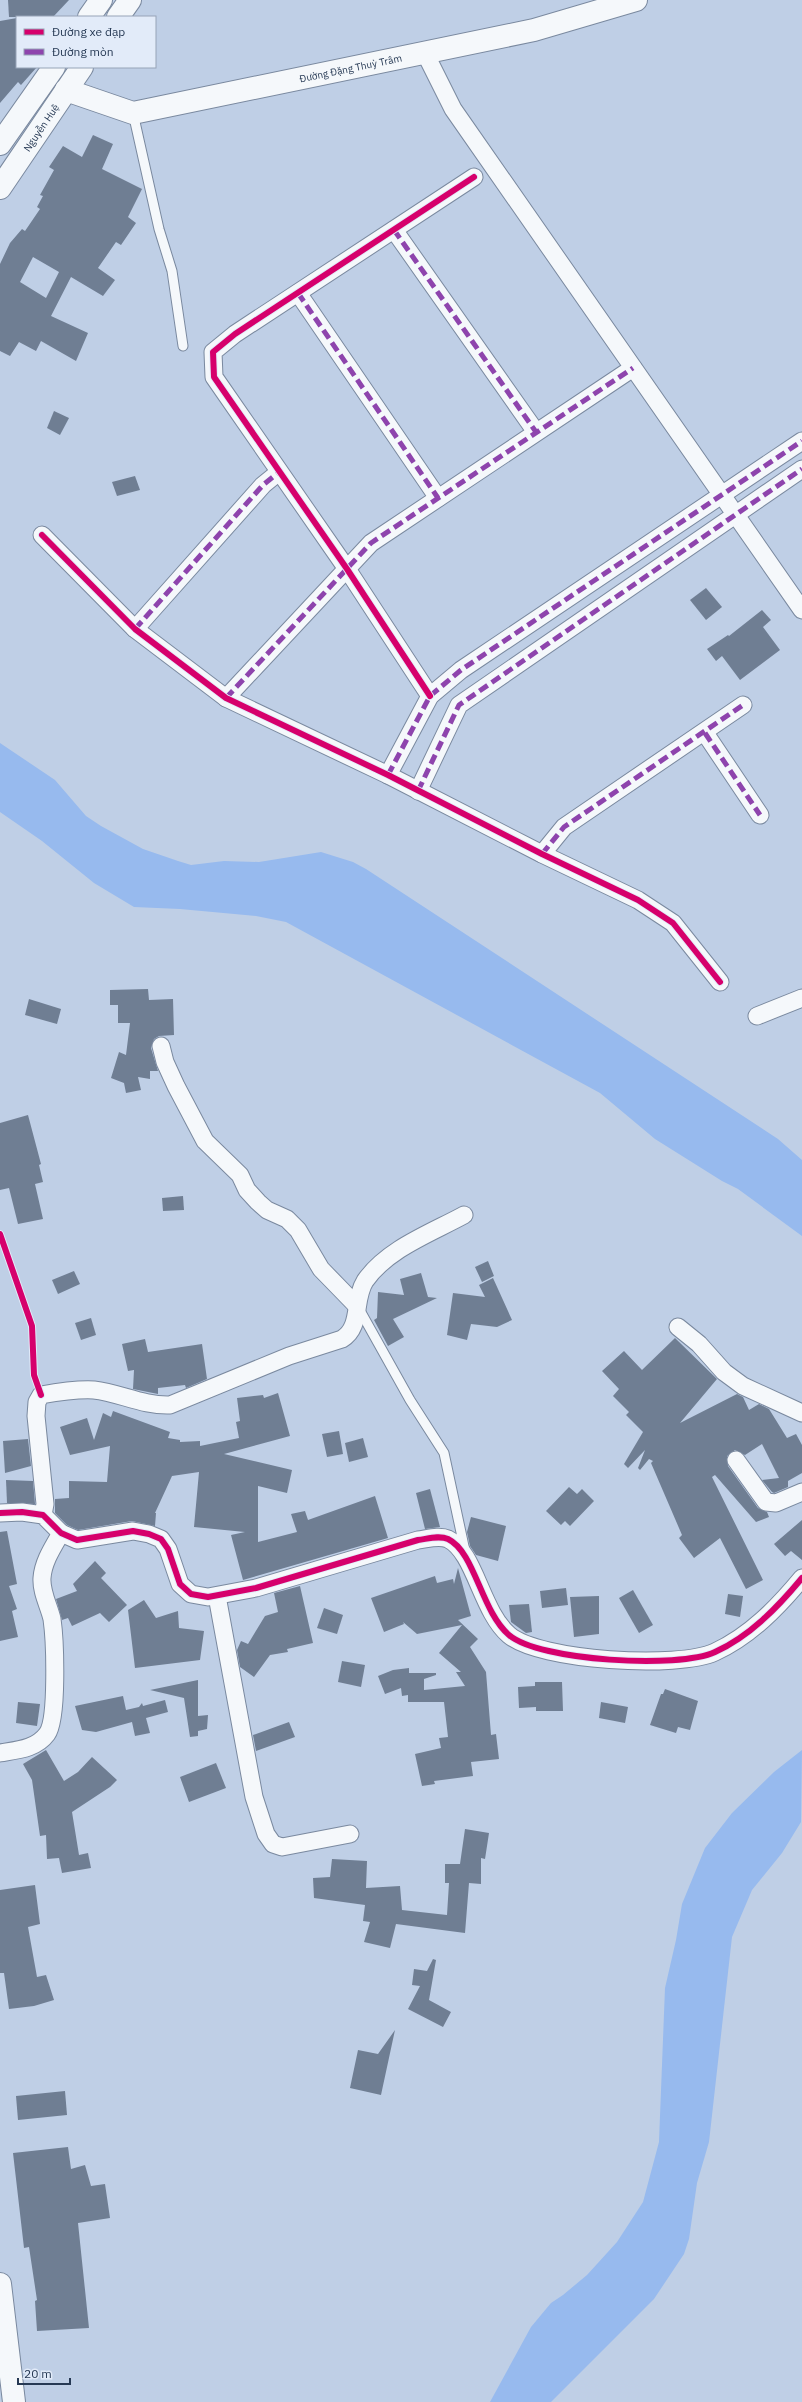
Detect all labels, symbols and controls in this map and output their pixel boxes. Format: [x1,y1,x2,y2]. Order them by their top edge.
legend [16,16,156,68]
text: Đường xe đạp [52,24,125,39]
text: Đường mòn [52,44,114,59]
street label: Đường Đặng Thuỳ Trâm [298,52,403,85]
street label: Nguyễn Huệ [21,101,62,154]
scale bar [18,2360,70,2386]
text: 20 m [24,2366,52,2381]

